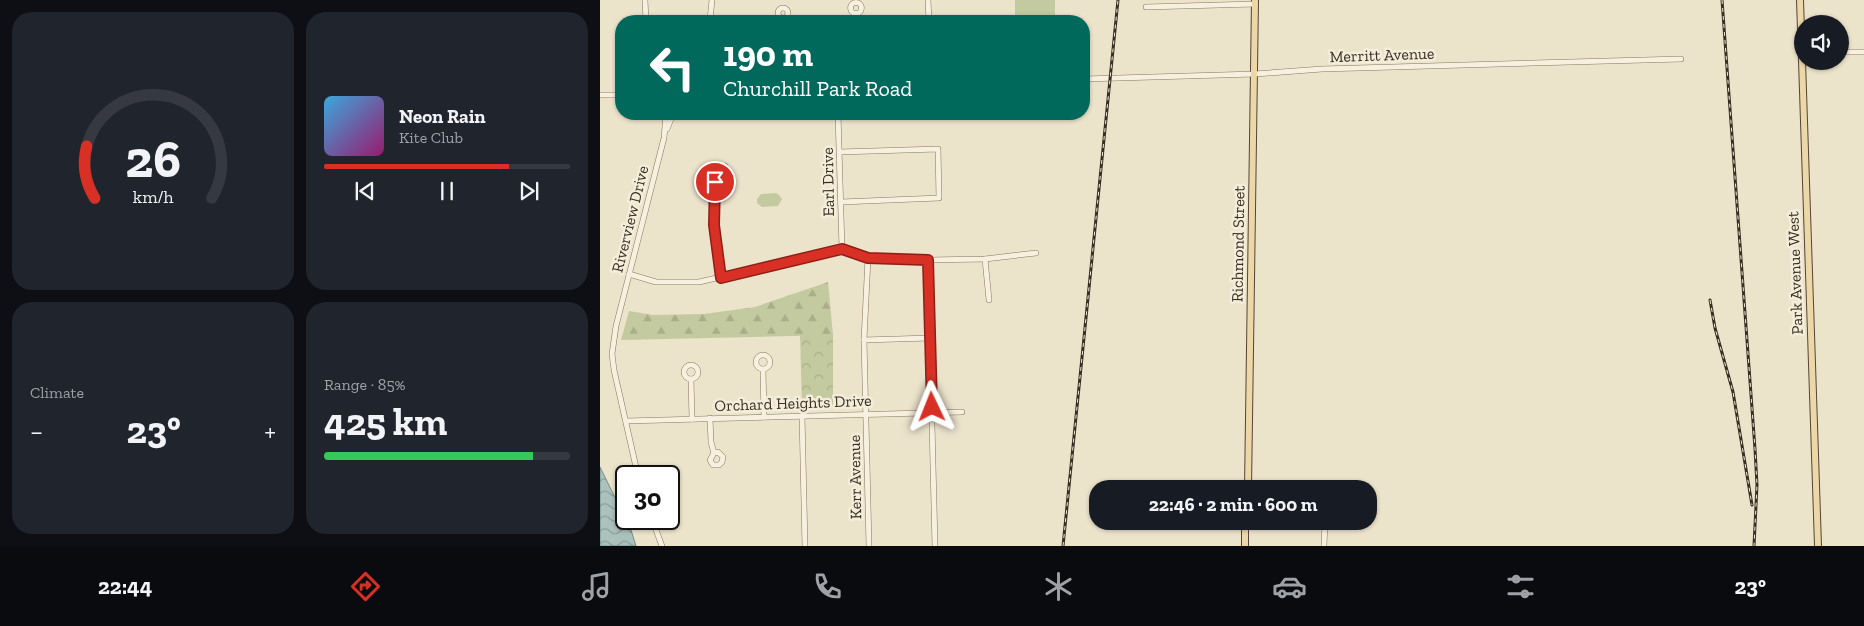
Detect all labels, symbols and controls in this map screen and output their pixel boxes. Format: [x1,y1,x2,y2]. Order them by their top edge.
map controls [1794,15,1849,70]
button: sound [1794,15,1849,70]
text: 190 m [723,33,813,75]
icon: left [640,35,705,100]
street label: Merritt Avenue [1329,44,1435,66]
text: Churchill Park Road [723,75,912,102]
text: Neon Rain [399,105,486,128]
text: 26 [125,128,181,190]
text: Kite Club [399,128,463,147]
street label: Earl Drive [818,147,838,217]
pin [694,161,736,203]
street label: Riverview Drive [608,164,652,274]
icon: arrive [701,168,729,196]
icon: previous [351,177,379,205]
icon: pause [433,177,461,205]
icon: next [515,177,543,205]
text: km/h [133,186,173,208]
street label: Richmond Street [1227,186,1249,302]
street label: Park Avenue West [1783,211,1807,335]
text: Range · 85% [324,375,406,394]
position arrow [905,380,957,432]
text: Climate [30,383,84,402]
street label: Orchard Heights Drive [714,391,872,415]
text: 425 km [324,399,447,445]
text: 23° [126,407,181,453]
text: − [30,415,43,448]
text: + [264,415,276,448]
street label: Kerr Avenue [845,435,865,519]
speed limit sign: 30 [615,465,680,530]
text: 22:46 · 2 min · 600 m [1149,493,1317,516]
icon: directions [348,569,383,604]
icon: music [579,569,614,604]
icon: phone [810,569,845,604]
icon: climate [1041,569,1076,604]
icon: car [1272,569,1307,604]
icon: filters [1503,569,1538,604]
text: 22:44 [98,573,152,600]
text: 23° [1734,573,1766,600]

